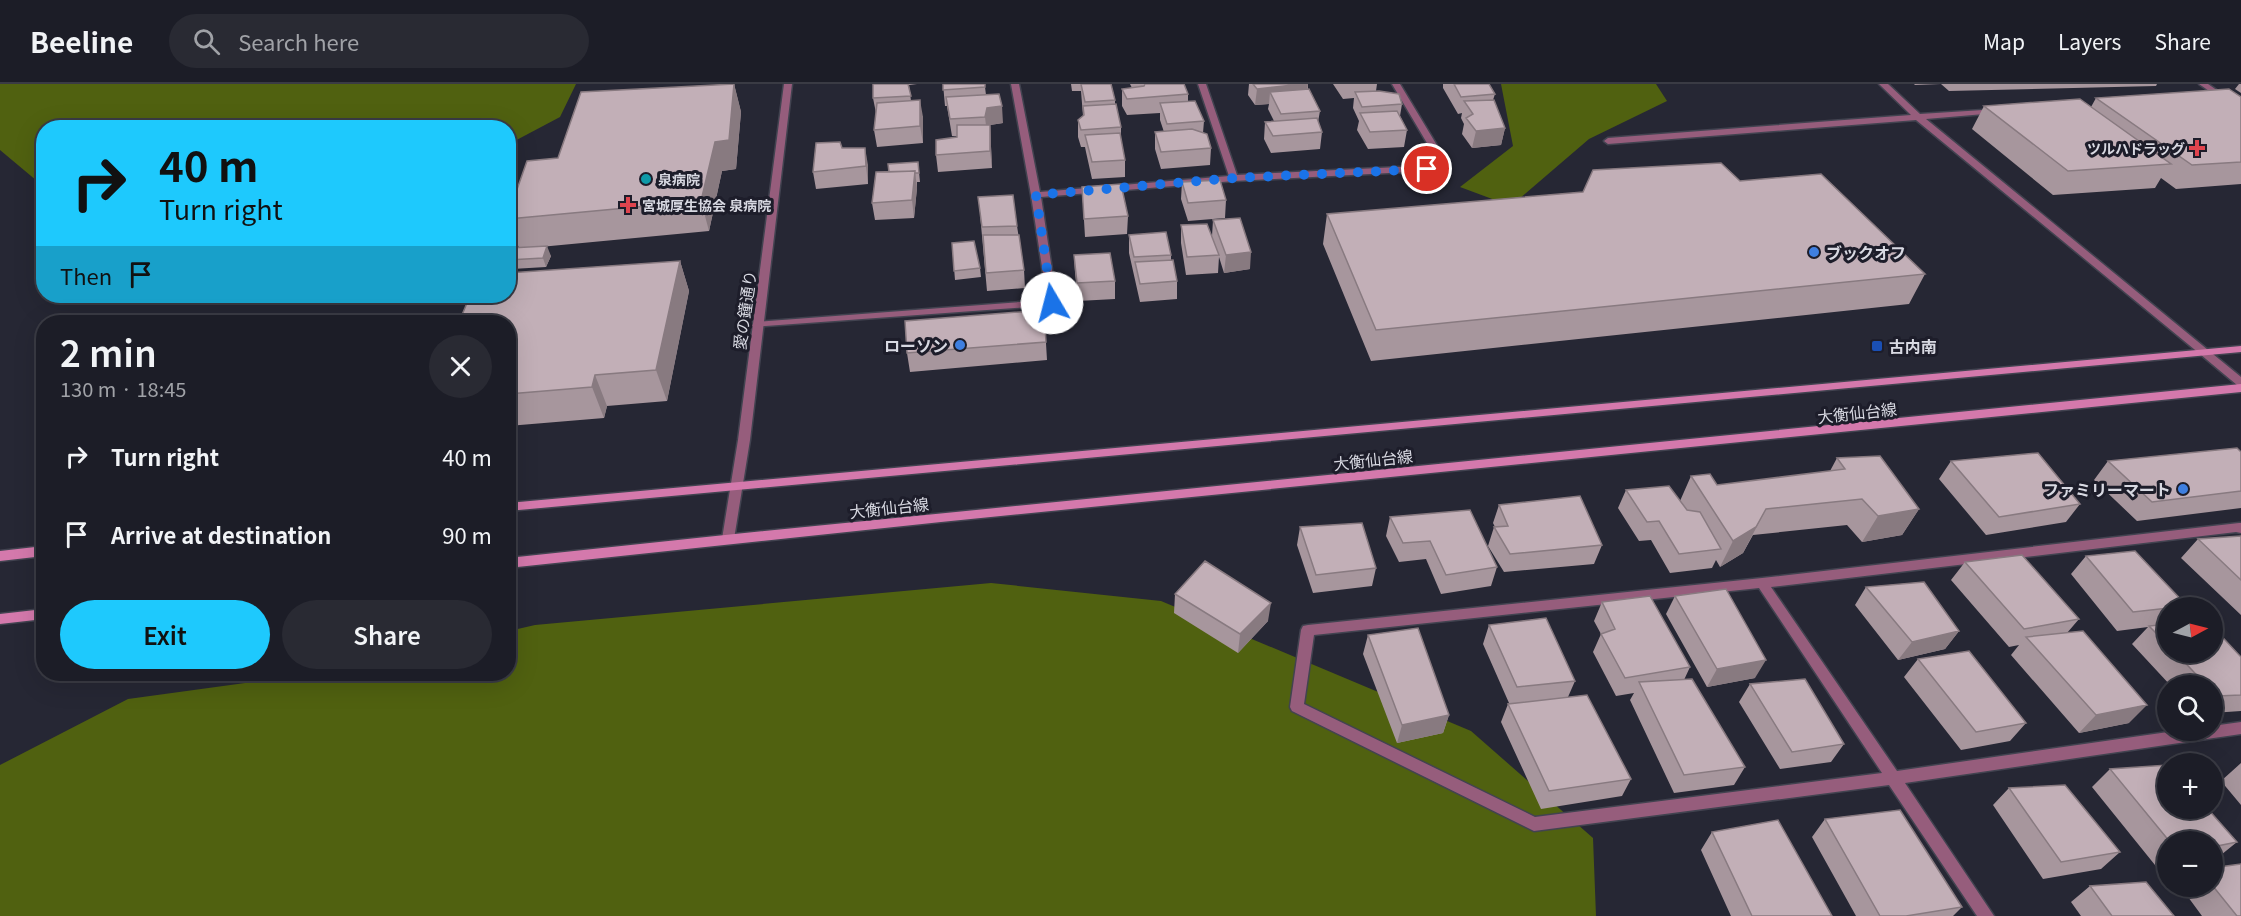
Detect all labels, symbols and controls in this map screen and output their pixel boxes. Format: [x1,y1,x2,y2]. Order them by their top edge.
search box [169,14,589,68]
text: Beeline [30,21,133,61]
icon: search [190,25,223,58]
text: Search here [238,25,359,57]
text: Map [1983,26,2025,56]
text: Layers [2058,26,2121,56]
text: Share [2154,26,2211,56]
text: 40 m [159,133,259,194]
place label: ツルハドラッグ [2087,138,2185,158]
marker: ツルハドラッグ [2190,141,2204,155]
pin [1401,143,1452,194]
icon: right [60,144,138,222]
icon: arrive [1410,152,1443,185]
place label: 泉病院 [658,169,700,189]
marker: 泉病院 [639,172,653,186]
text: Turn right [159,189,283,228]
place label: 宮城厚生協会 泉病院 [642,195,771,215]
marker: 宮城厚生協会 泉病院 [619,196,637,214]
place label: ブックオフ [1826,240,1906,264]
marker: ブックオフ [1807,245,1821,259]
icon: arrive [124,258,157,291]
text: Then [60,259,112,291]
street label: 愛の鐘通り [727,269,761,351]
position arrow [1020,271,1084,335]
text: 2 min [60,325,157,377]
place label: ローソン [884,333,948,357]
place label: 古内南 [1889,334,1937,358]
button: close [429,335,492,398]
marker: ローソン [953,338,967,352]
marker: 古内南 [1870,339,1884,353]
text: 130 m · 18:45 [60,374,186,403]
street label: 大衡仙台線 [1816,396,1898,428]
icon: right [60,440,93,473]
text: Turn right [111,440,219,472]
text: 40 m [442,440,492,472]
street label: 大衡仙台線 [1332,443,1414,475]
place label: ファミリーマート [2043,477,2171,501]
marker: ファミリーマート [2176,482,2190,496]
street label: 大衡仙台線 [848,491,930,523]
icon: arrive [60,518,93,551]
text: Arrive at destination [111,518,331,550]
text: 90 m [442,518,492,550]
north arrow [2157,597,2223,663]
map controls [2157,597,2223,897]
button: Exit [60,600,270,669]
button: Share [282,600,492,669]
button: search [2157,675,2223,741]
button: + [2157,753,2223,819]
button: − [2157,831,2223,897]

